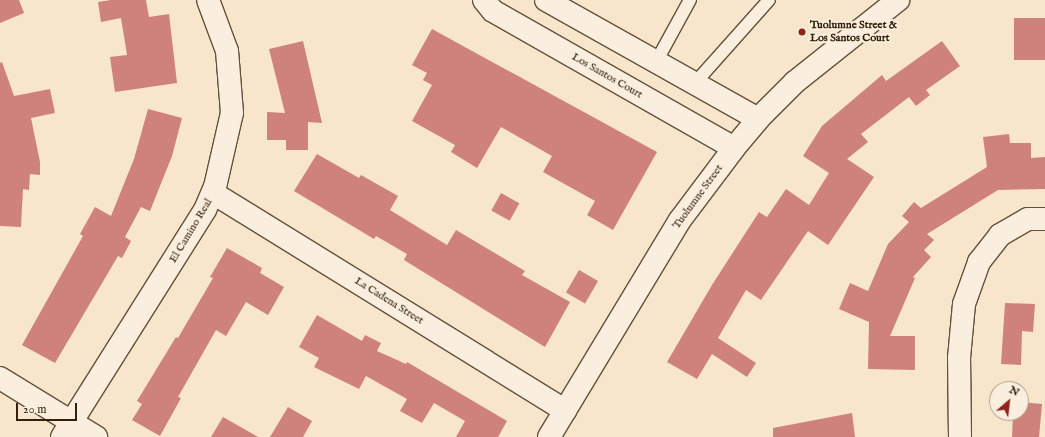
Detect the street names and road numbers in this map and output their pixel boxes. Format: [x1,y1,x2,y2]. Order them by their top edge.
street label: Los Santos Court [569,50,645,102]
street label: Tuolumne Street [670,162,726,232]
street label: El Camino Real [167,197,215,265]
street label: La Cadena Street [352,275,426,327]

